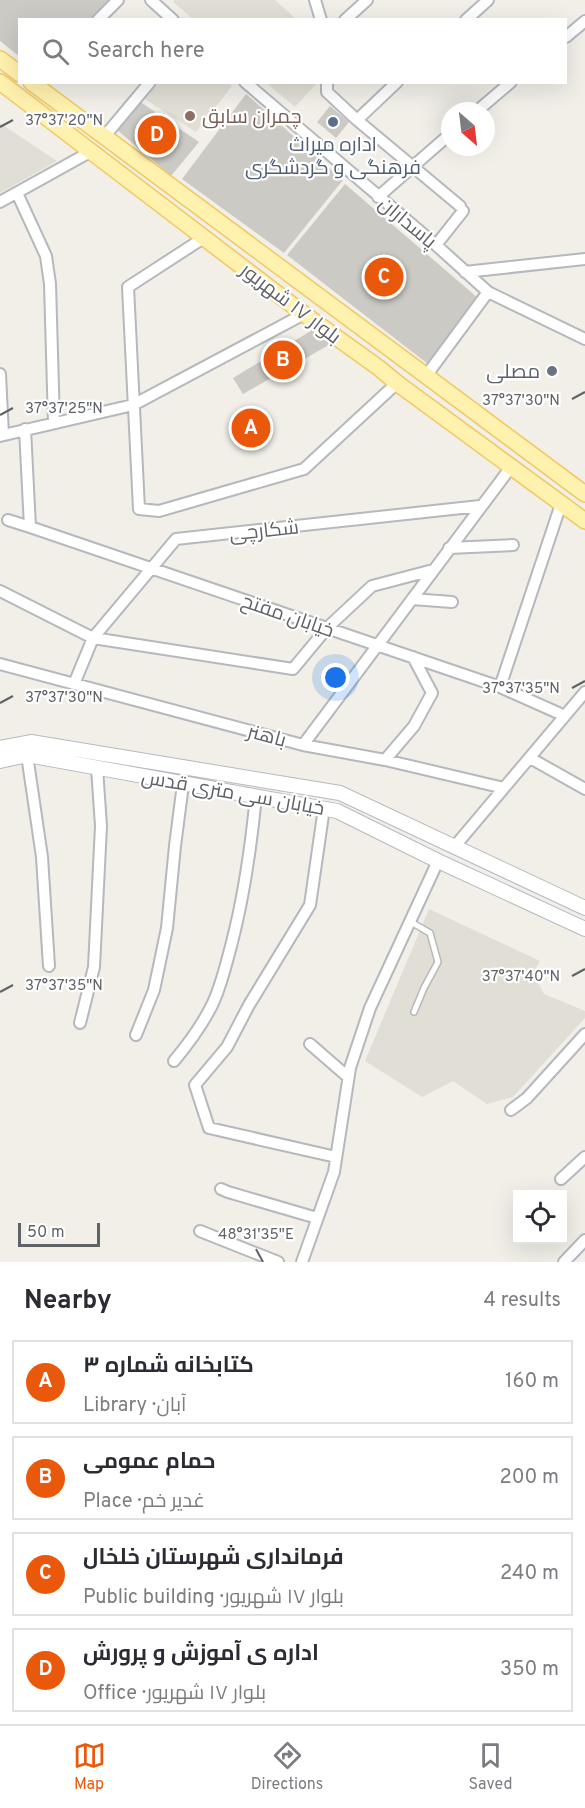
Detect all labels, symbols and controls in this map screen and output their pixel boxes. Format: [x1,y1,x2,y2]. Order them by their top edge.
search box [18,18,567,84]
icon: search [39,35,72,68]
text: Search here [87,38,205,65]
north arrow [441,102,495,156]
place label: چمران سابق [202,105,302,131]
marker: چمران سابق [183,109,197,123]
text: 37°37'20"N [25,112,103,131]
pin: D [138,112,176,158]
marker: اداره میراث فرهنگی و گردشگری [326,115,340,129]
place label: اداره میراث فرهنگی و گردشگری [245,133,421,182]
street label: پاسداران [372,192,442,256]
pin: C [364,254,404,300]
street label: بلوار ١٧ شهریور [233,258,345,351]
pin: B [264,338,302,382]
place label: مصلی [486,360,540,386]
marker: مصلی [545,364,559,378]
text: 37°37'30"N [482,392,560,411]
text: 37°37'25"N [25,400,103,419]
pin: A [232,406,270,450]
street label: شکارچی [228,515,300,549]
street label: خیابان مفتح [238,589,337,645]
your location [321,663,350,692]
text: 37°37'35"N [482,680,560,699]
text: 37°37'30"N [25,689,103,708]
street label: باهنر [243,719,289,755]
street label: خیابان سی متری قدس [139,765,326,823]
text: 37°37'40"N [482,968,560,987]
text: 37°37'35"N [25,977,103,996]
map controls [513,1190,567,1244]
button: locate [513,1190,567,1244]
scale bar [18,1220,100,1248]
text: 50 m [27,1223,65,1243]
text: 48°31'35"E [218,1226,294,1245]
text: Nearby [24,1285,112,1318]
text: 4 results [484,1288,561,1314]
text: کتابخانه شماره ۳ [83,1353,254,1380]
text: A [38,1369,53,1395]
text: 160 m [505,1369,559,1395]
text: Library · آبان [83,1393,186,1419]
text: حمام عمومی [83,1449,215,1476]
text: B [39,1465,52,1491]
text: 200 m [500,1465,559,1491]
text: Place · غدیر خم [83,1489,205,1515]
text: فرمانداری شهرستان خلخال [83,1545,344,1572]
text: C [39,1561,52,1587]
text: 240 m [500,1561,559,1587]
text: Public building · بلوار ١٧ شهریور [83,1585,344,1611]
text: اداره ی آموزش و پرورش [83,1641,319,1668]
text: D [38,1657,53,1683]
text: 350 m [500,1657,559,1683]
text: Office · بلوار ١٧ شهریور [83,1681,266,1707]
tab: Map [73,1739,106,1795]
tab: Directions [251,1739,323,1795]
tab: Saved [468,1739,512,1795]

